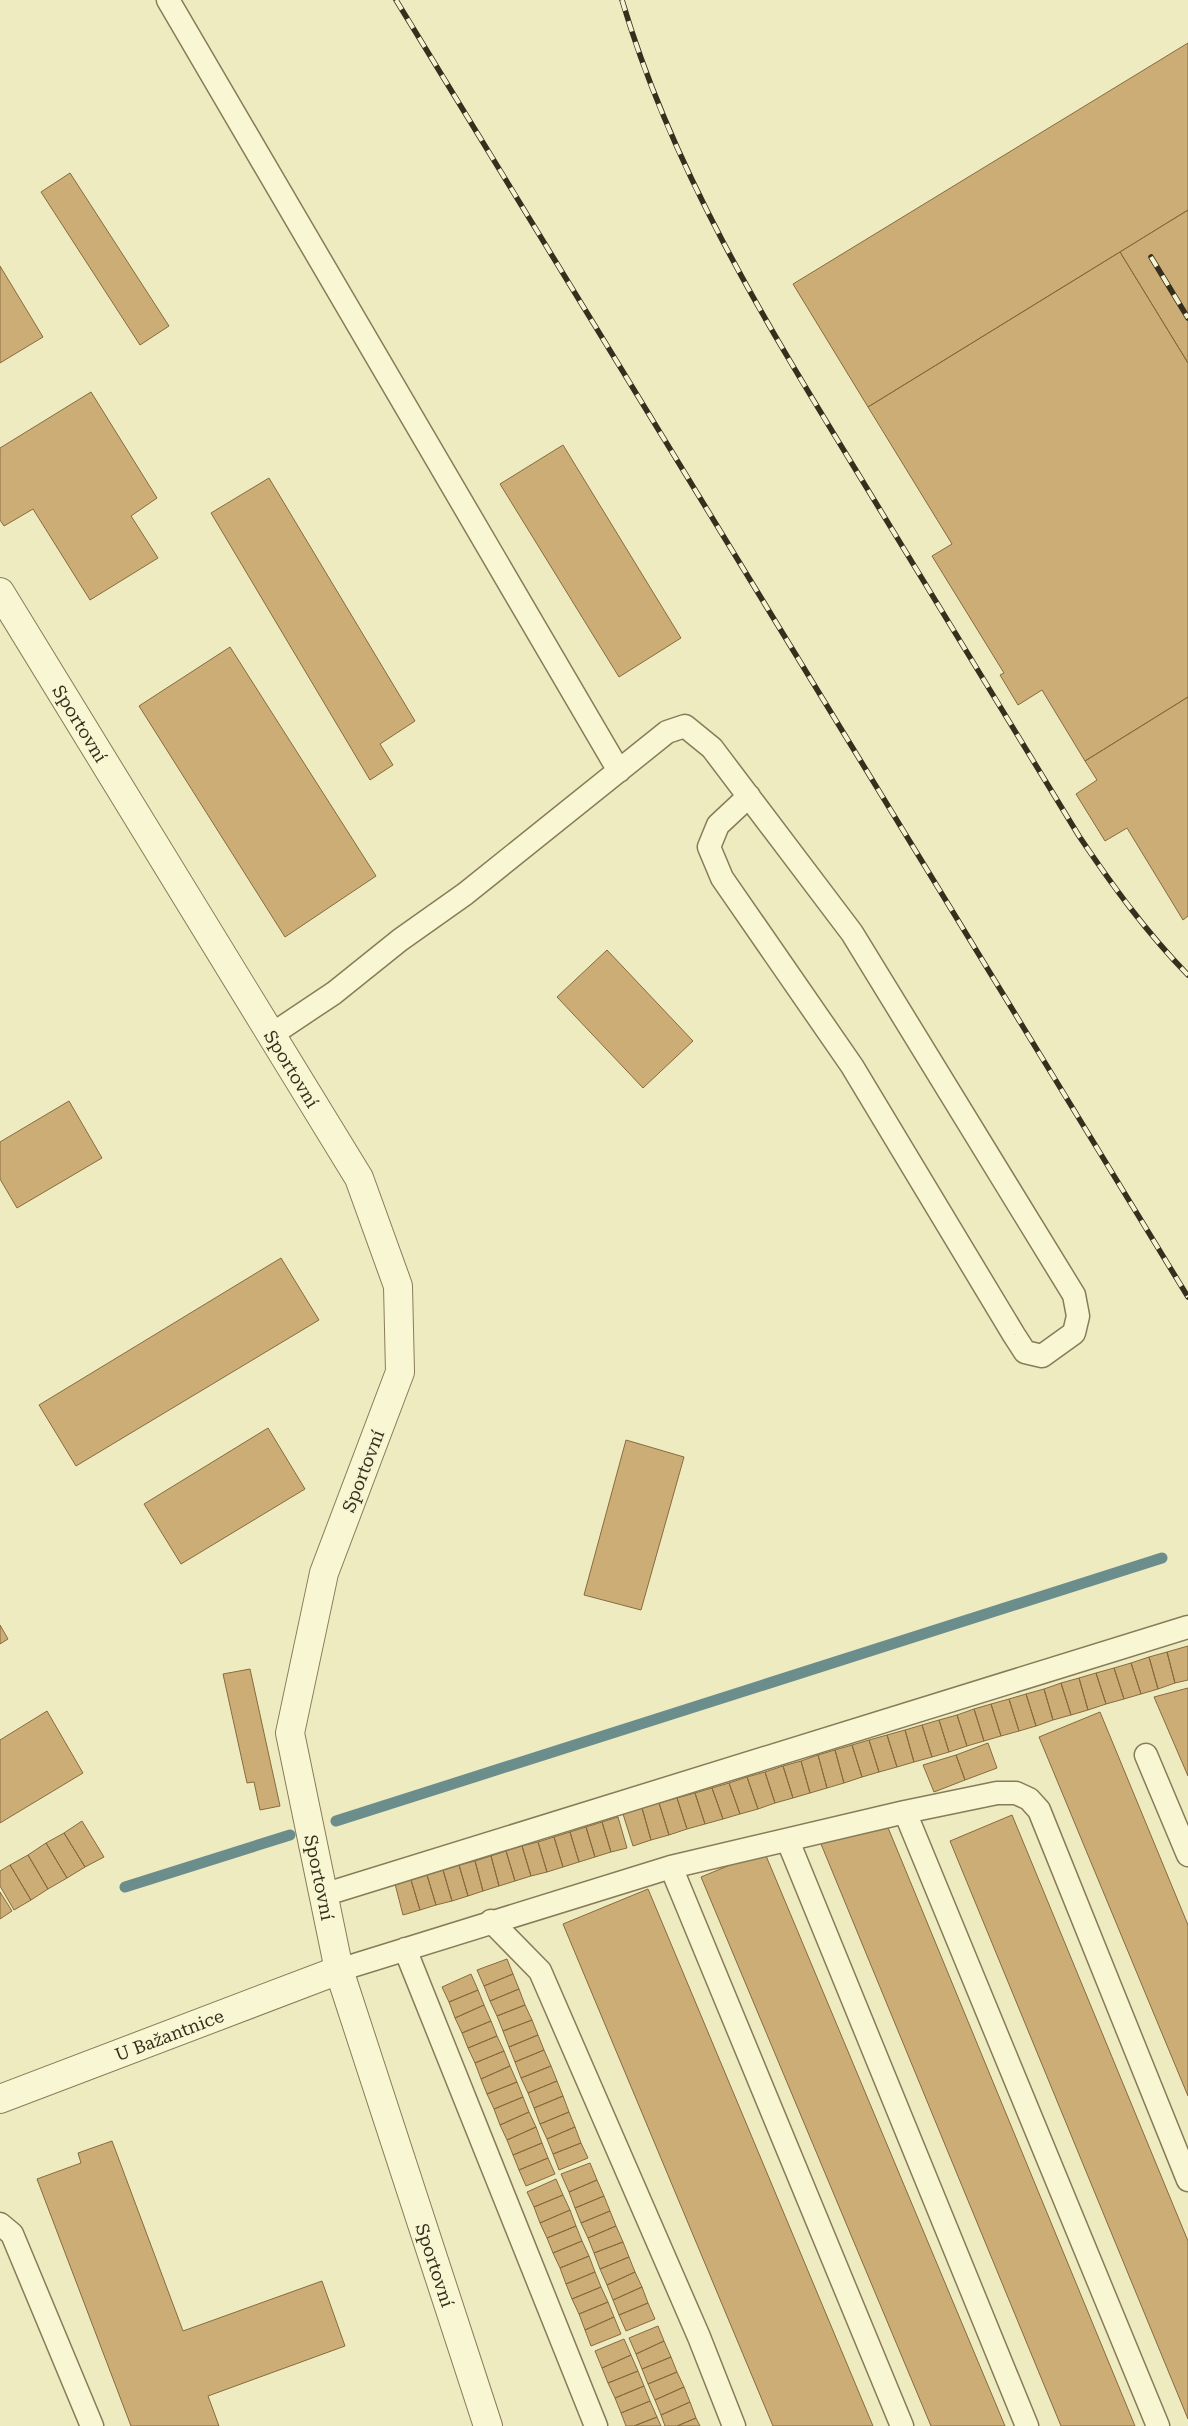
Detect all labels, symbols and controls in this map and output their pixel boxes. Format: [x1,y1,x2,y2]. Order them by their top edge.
street label: Sportovní [49,681,112,766]
street label: Sportovní [260,1026,324,1111]
street label: Sportovní [338,1427,388,1515]
street label: Sportovní [301,1833,339,1922]
street label: U Bažantnice [112,2004,227,2065]
street label: Sportovní [412,2221,459,2310]

